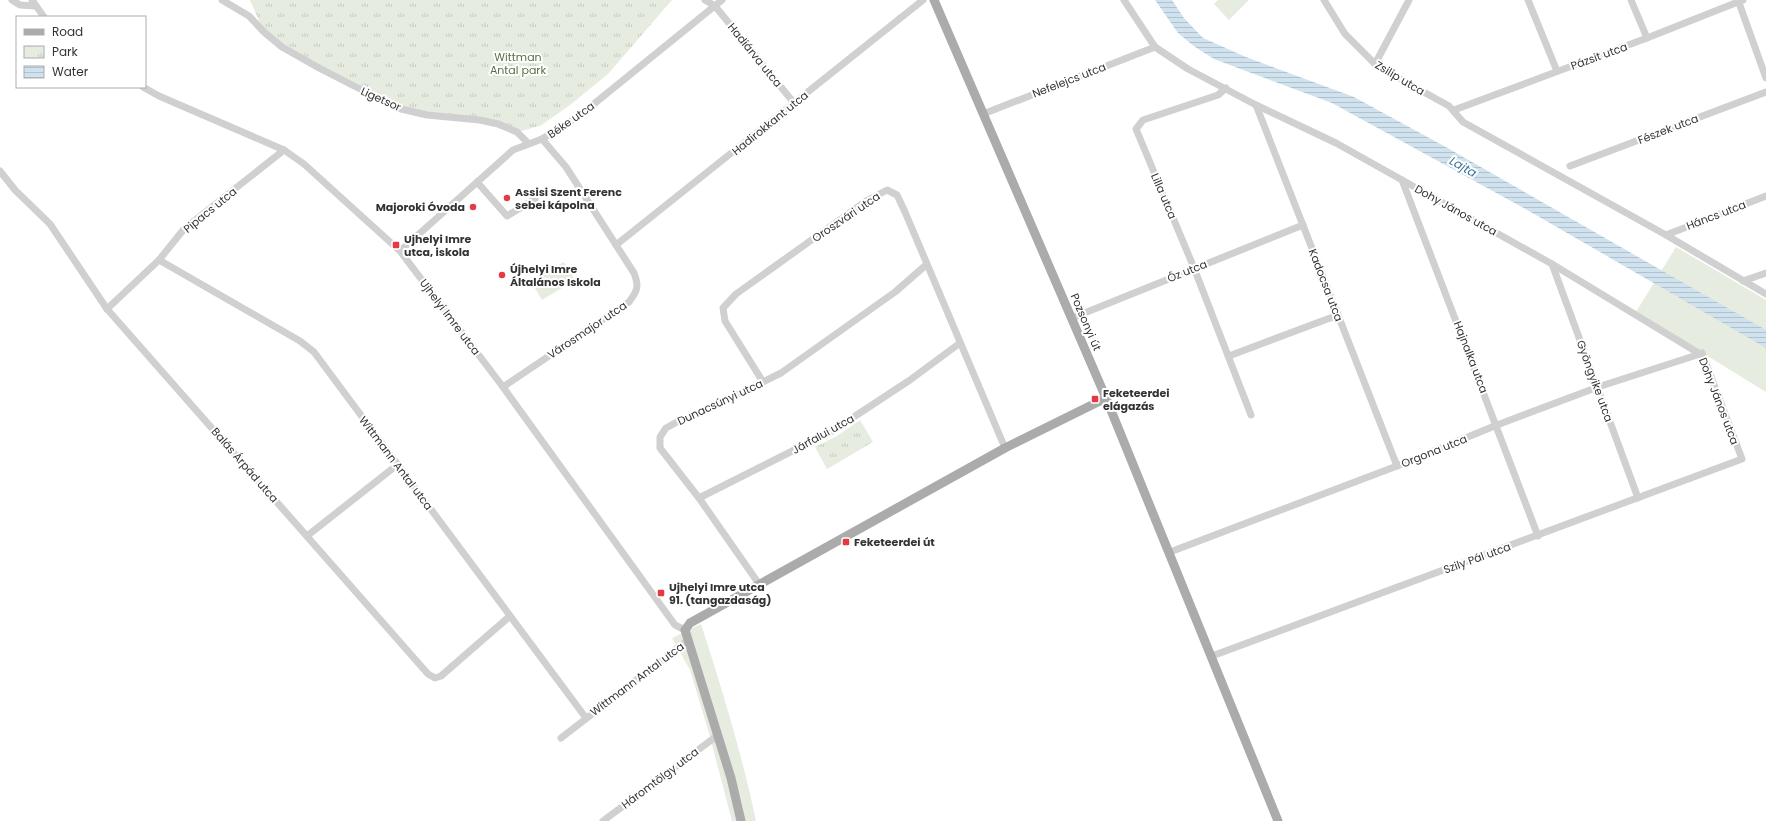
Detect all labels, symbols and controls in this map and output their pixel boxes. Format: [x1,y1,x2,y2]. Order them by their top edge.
legend [16,16,146,88]
street label: Hadiárva utca [724,19,786,91]
text: Road [52,23,83,40]
street label: Pázsit utca [1568,38,1630,74]
text: Park [52,43,79,60]
park label: Wittman Antal park [490,49,546,78]
street label: Zsilip utca [1372,57,1428,99]
street label: Nefelejcs utca [1030,59,1108,101]
text: Water [52,63,89,80]
street label: Ligetsor [358,83,404,115]
street label: Hadirokkant utca [728,87,812,159]
street label: Béke utca [544,98,598,142]
street label: Fészek utca [1635,110,1701,148]
water label: Lajta [1447,152,1480,181]
street label: Lilla utca [1147,171,1181,221]
street label: Dohy János utca [1412,181,1500,239]
street label: Pipacs utca [180,183,240,237]
place label: Assisi Szent Ferenc sebei kápolna [515,184,622,213]
street label: Oroszvári utca [809,188,883,246]
marker: Assisi Szent Ferenc sebei kápolna [502,193,512,203]
street label: Háncs utca [1684,196,1748,234]
place label: Majoroki Óvoda [376,199,465,215]
marker: Majoroki Óvoda [468,202,478,212]
place label: Ujhelyi Imre utca, iskola [404,231,472,260]
marker: Ujhelyi Imre utca, iskola [391,240,401,250]
street label: Kadocsa utca [1305,246,1347,324]
street label: Őz utca [1165,256,1209,286]
place label: Újhelyi Imre Általános Iskola [510,261,601,290]
marker: Újhelyi Imre Általános Iskola [497,270,507,280]
street label: Ujhelyi Imre utca [416,276,484,358]
street label: Pozsonyi út [1067,291,1105,353]
street label: Városmajor utca [544,298,630,362]
street label: Hajnalka utca [1450,319,1492,395]
street label: Gyöngyike utca [1573,338,1617,424]
street label: Dohy János utca [1695,355,1743,447]
street label: Dunacsúnyi utca [675,375,765,429]
place label: Feketeerdei elágazás [1103,385,1170,414]
marker: Feketeerdei elágazás [1090,394,1100,404]
street label: Járfalui utca [789,410,857,458]
street label: Wittmann Antal utca [355,413,437,513]
street label: Balás Árpád utca [208,424,282,506]
street label: Orgona utca [1399,431,1469,471]
place label: Feketeerdei út [854,534,935,550]
marker: Feketeerdei út [841,537,851,547]
street label: Szily Pál utca [1441,538,1513,578]
place label: Ujhelyi Imre utca 91. (tangazdaság) [669,579,772,608]
marker: Ujhelyi Imre utca 91. (tangazdaság) [656,588,666,598]
street label: Wittmann Antal utca [587,638,687,720]
street label: Háromtölgy utca [618,744,702,812]

